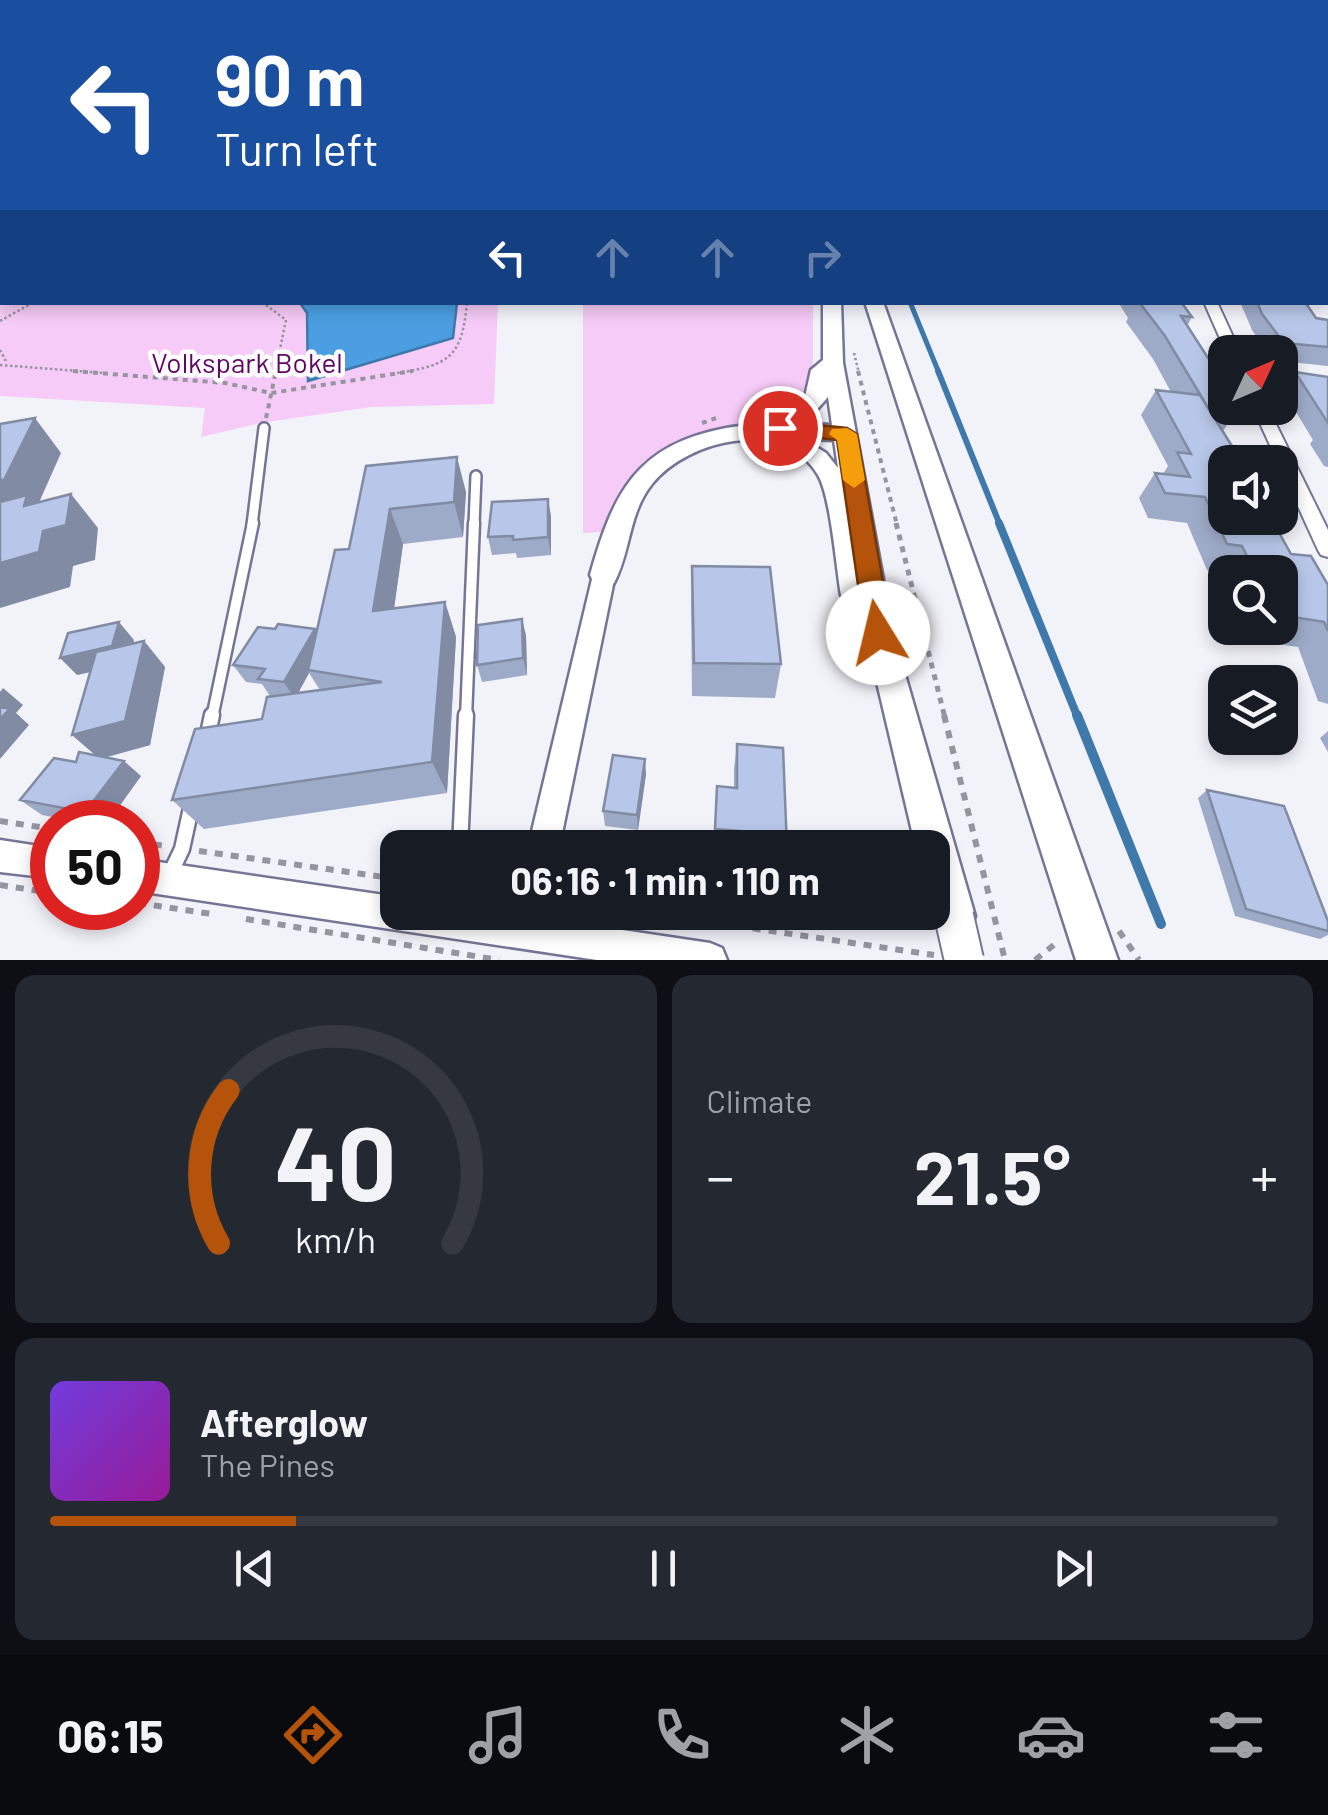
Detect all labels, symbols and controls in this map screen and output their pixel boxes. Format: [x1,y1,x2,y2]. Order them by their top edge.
text: 90 m [215,36,365,120]
icon: left [50,40,180,170]
text: Turn left [215,121,379,175]
icon: left [480,230,535,285]
icon: ahead [585,230,640,285]
icon: ahead [690,230,745,285]
icon: right [795,230,850,285]
north arrow [1208,335,1298,425]
map controls [1208,335,1298,755]
park label: Volkspark Bokel [151,345,343,379]
pin [738,386,823,471]
icon: arrive [753,401,808,456]
button: sound [1208,445,1298,535]
button: search [1208,555,1298,645]
position arrow [826,581,930,685]
button: layers [1208,665,1298,755]
speed limit sign: 50 [30,800,160,930]
text: 06:16 · 1 min · 110 m [510,857,820,903]
text: Climate [707,1081,812,1119]
text: 40 [275,1097,397,1222]
text: 21.5° [914,1130,1071,1220]
text: − [707,1142,734,1208]
text: + [1250,1142,1278,1208]
text: km/h [295,1217,376,1260]
text: Afterglow [200,1399,368,1445]
text: The Pines [200,1445,335,1483]
icon: previous [227,1541,282,1596]
icon: pause [636,1541,691,1596]
icon: next [1046,1541,1101,1596]
icon: directions [278,1700,348,1770]
icon: music [463,1700,533,1770]
icon: phone [647,1700,717,1770]
icon: climate [832,1700,902,1770]
icon: car [1016,1700,1086,1770]
icon: filters [1201,1700,1271,1770]
text: 06:15 [57,1708,164,1762]

